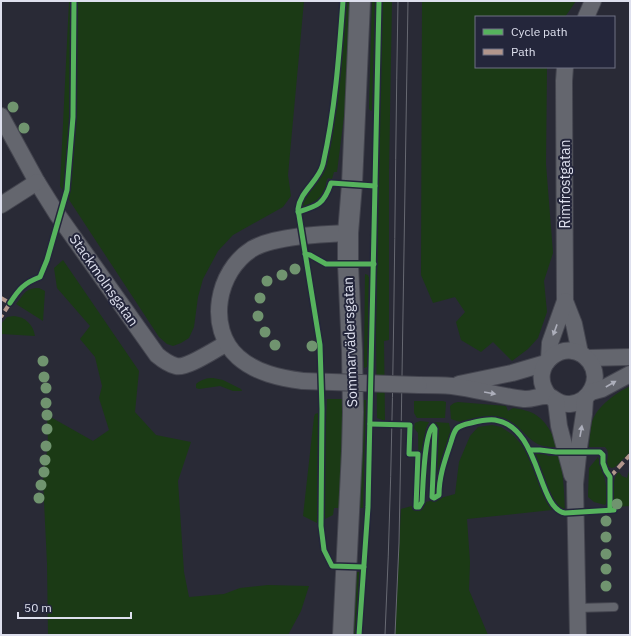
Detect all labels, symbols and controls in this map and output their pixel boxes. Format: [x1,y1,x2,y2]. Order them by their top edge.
legend [475,16,615,68]
text: Cycle path [511,24,568,39]
text: Path [511,44,536,59]
street label: Rimfrostgatan [556,140,574,228]
street label: Stackmolnsgatan [65,230,143,330]
street label: Sommarvädersgatan [339,277,361,407]
one-way arrow [552,324,558,336]
one-way arrow [605,380,617,387]
one-way arrow [484,390,496,396]
one-way arrow [579,425,585,437]
scale bar [18,594,131,620]
text: 50 m [24,600,52,615]

